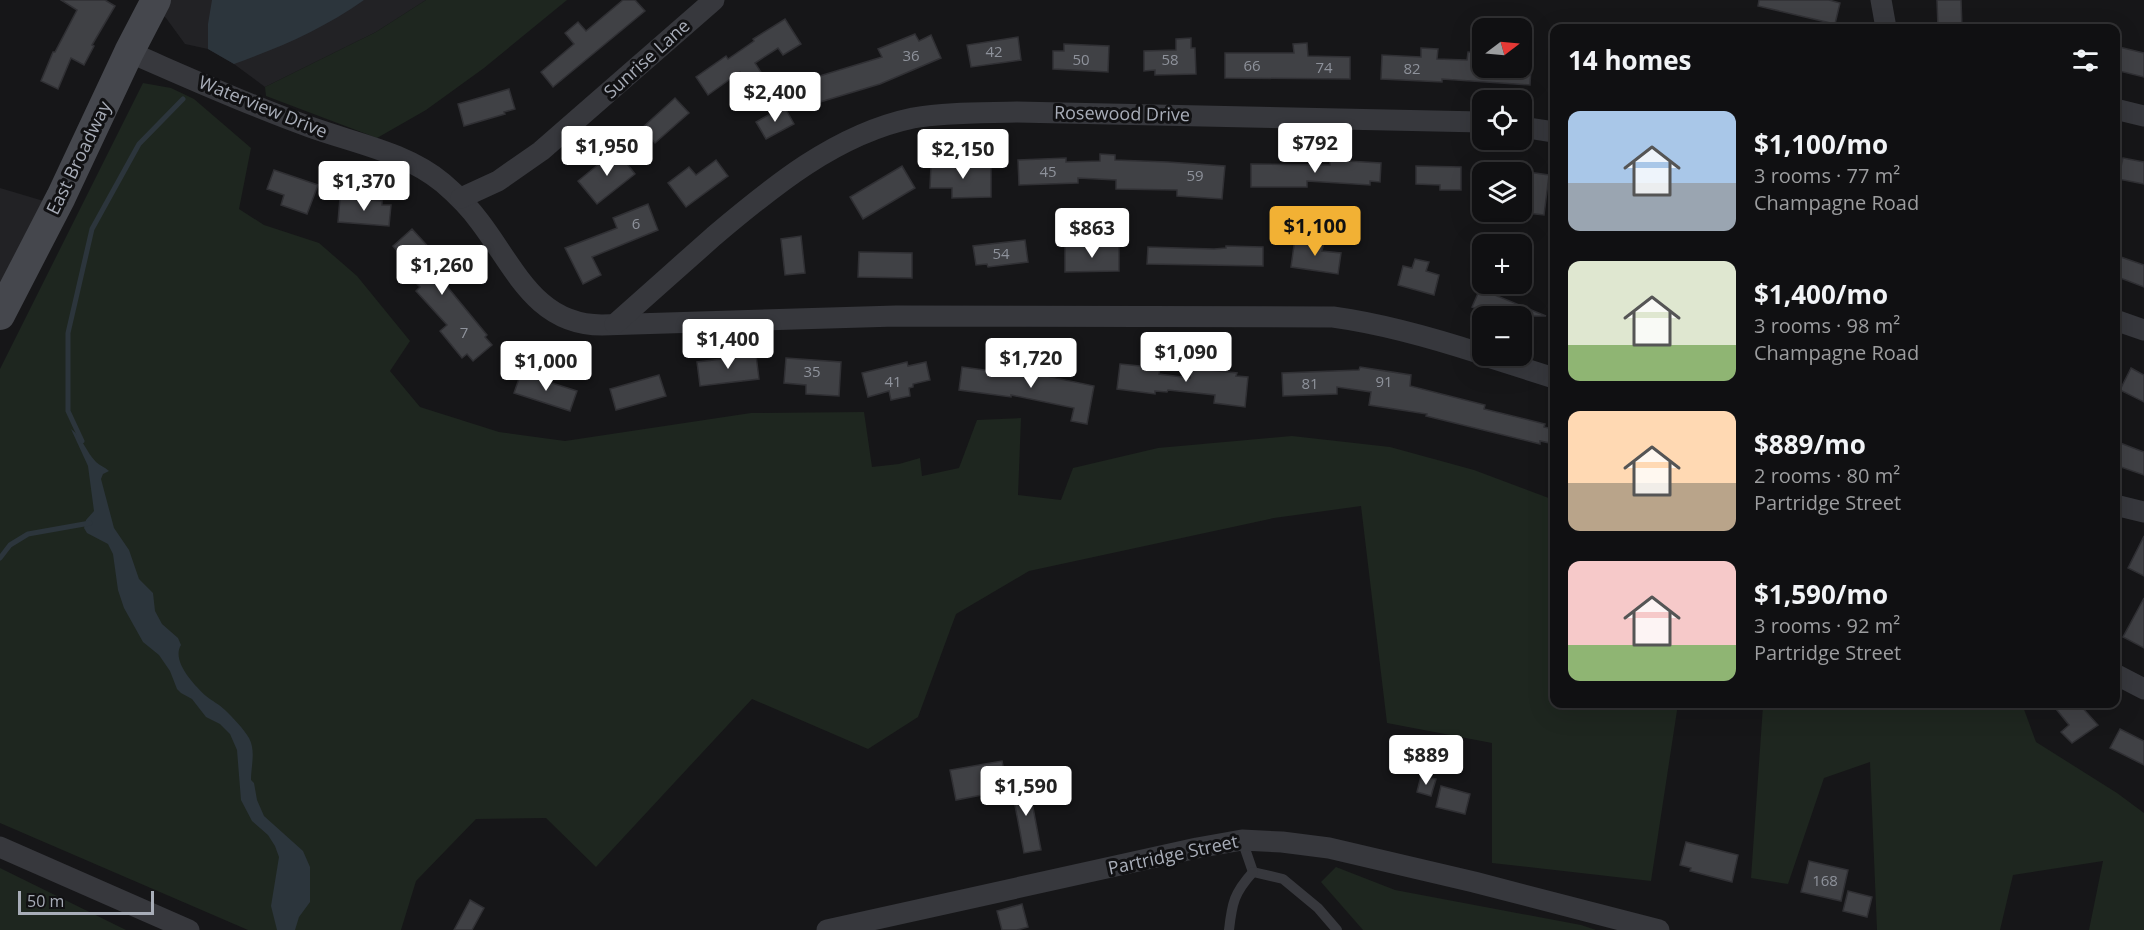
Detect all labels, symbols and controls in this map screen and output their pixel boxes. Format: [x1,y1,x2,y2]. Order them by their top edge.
street label: Sunrise Lane [598,13,694,103]
north arrow [1472,18,1532,78]
map controls [1472,18,1532,366]
house number: 42 [985,41,1003,61]
text: 14 homes [1568,42,1692,78]
icon: filters [2069,44,2102,77]
house number: 36 [902,45,920,65]
house number: 50 [1072,49,1090,69]
house number: 58 [1161,49,1179,69]
house number: 66 [1243,55,1261,75]
house number: 74 [1315,57,1333,77]
house number: 82 [1403,58,1421,78]
street label: Waterview Drive [195,69,331,143]
pin: $2,400 [726,72,824,123]
text: $2,400 [744,78,806,105]
button: locate [1472,90,1532,150]
street label: East Broadway [40,96,116,218]
street label: Rosewood Drive [1054,100,1190,126]
pin: $792 [1279,123,1351,174]
pin: $1,950 [558,126,656,177]
text: $1,100/mo [1754,126,1888,162]
pin: $2,150 [914,129,1012,180]
text: $792 [1292,129,1338,156]
text: $1,950 [576,132,638,159]
text: $2,150 [932,135,994,162]
icon: home [1616,135,1688,207]
pin: $1,370 [315,161,413,212]
house number: 45 [1039,161,1057,181]
button: layers [1472,162,1532,222]
text: 3 rooms · 77 m² [1754,162,1900,189]
house number: 59 [1186,165,1204,185]
text: $1,370 [333,167,395,194]
text: Champagne Road [1754,189,1919,216]
pin: $1,100 [1266,206,1364,257]
pin: $863 [1056,208,1128,259]
text: $1,100 [1284,212,1346,239]
house number: 6 [632,213,640,233]
text: $863 [1069,214,1115,241]
button: + [1472,234,1532,294]
house number: 54 [992,243,1010,263]
pin: $1,260 [393,245,491,296]
text: $1,260 [411,251,473,278]
text: $1,400/mo [1754,276,1888,312]
icon: home [1616,285,1688,357]
button: − [1472,306,1532,366]
text: 3 rooms · 98 m² [1754,312,1900,339]
pin: $1,400 [679,319,777,370]
house number: 7 [460,322,468,342]
text: $1,400 [697,325,759,352]
pin: $1,090 [1137,332,1235,383]
pin: $1,720 [982,338,1080,389]
text: $1,090 [1155,338,1217,365]
text: Champagne Road [1754,339,1919,366]
pin: $1,000 [497,341,595,392]
text: $1,720 [1000,344,1062,371]
text: $1,000 [515,347,577,374]
house number: 35 [803,361,821,381]
house number: 41 [884,371,902,391]
house number: 91 [1375,371,1393,391]
house number: 81 [1301,373,1319,393]
text: $889/mo [1754,426,1866,462]
icon: home [1616,435,1688,507]
text: 2 rooms · 80 m² [1754,462,1900,489]
text: Partridge Street [1754,489,1901,516]
text: $1,590/mo [1754,576,1888,612]
icon: home [1616,585,1688,657]
text: 3 rooms · 92 m² [1754,612,1900,639]
text: Partridge Street [1754,639,1901,666]
pin: $889 [1390,735,1462,786]
text: $889 [1403,741,1449,768]
pin: $1,590 [977,766,1075,817]
text: $1,590 [995,772,1057,799]
street label: Partridge Street [1106,829,1240,880]
house number: 168 [1812,870,1838,890]
scale bar [18,888,154,916]
text: 50 m [27,890,64,912]

